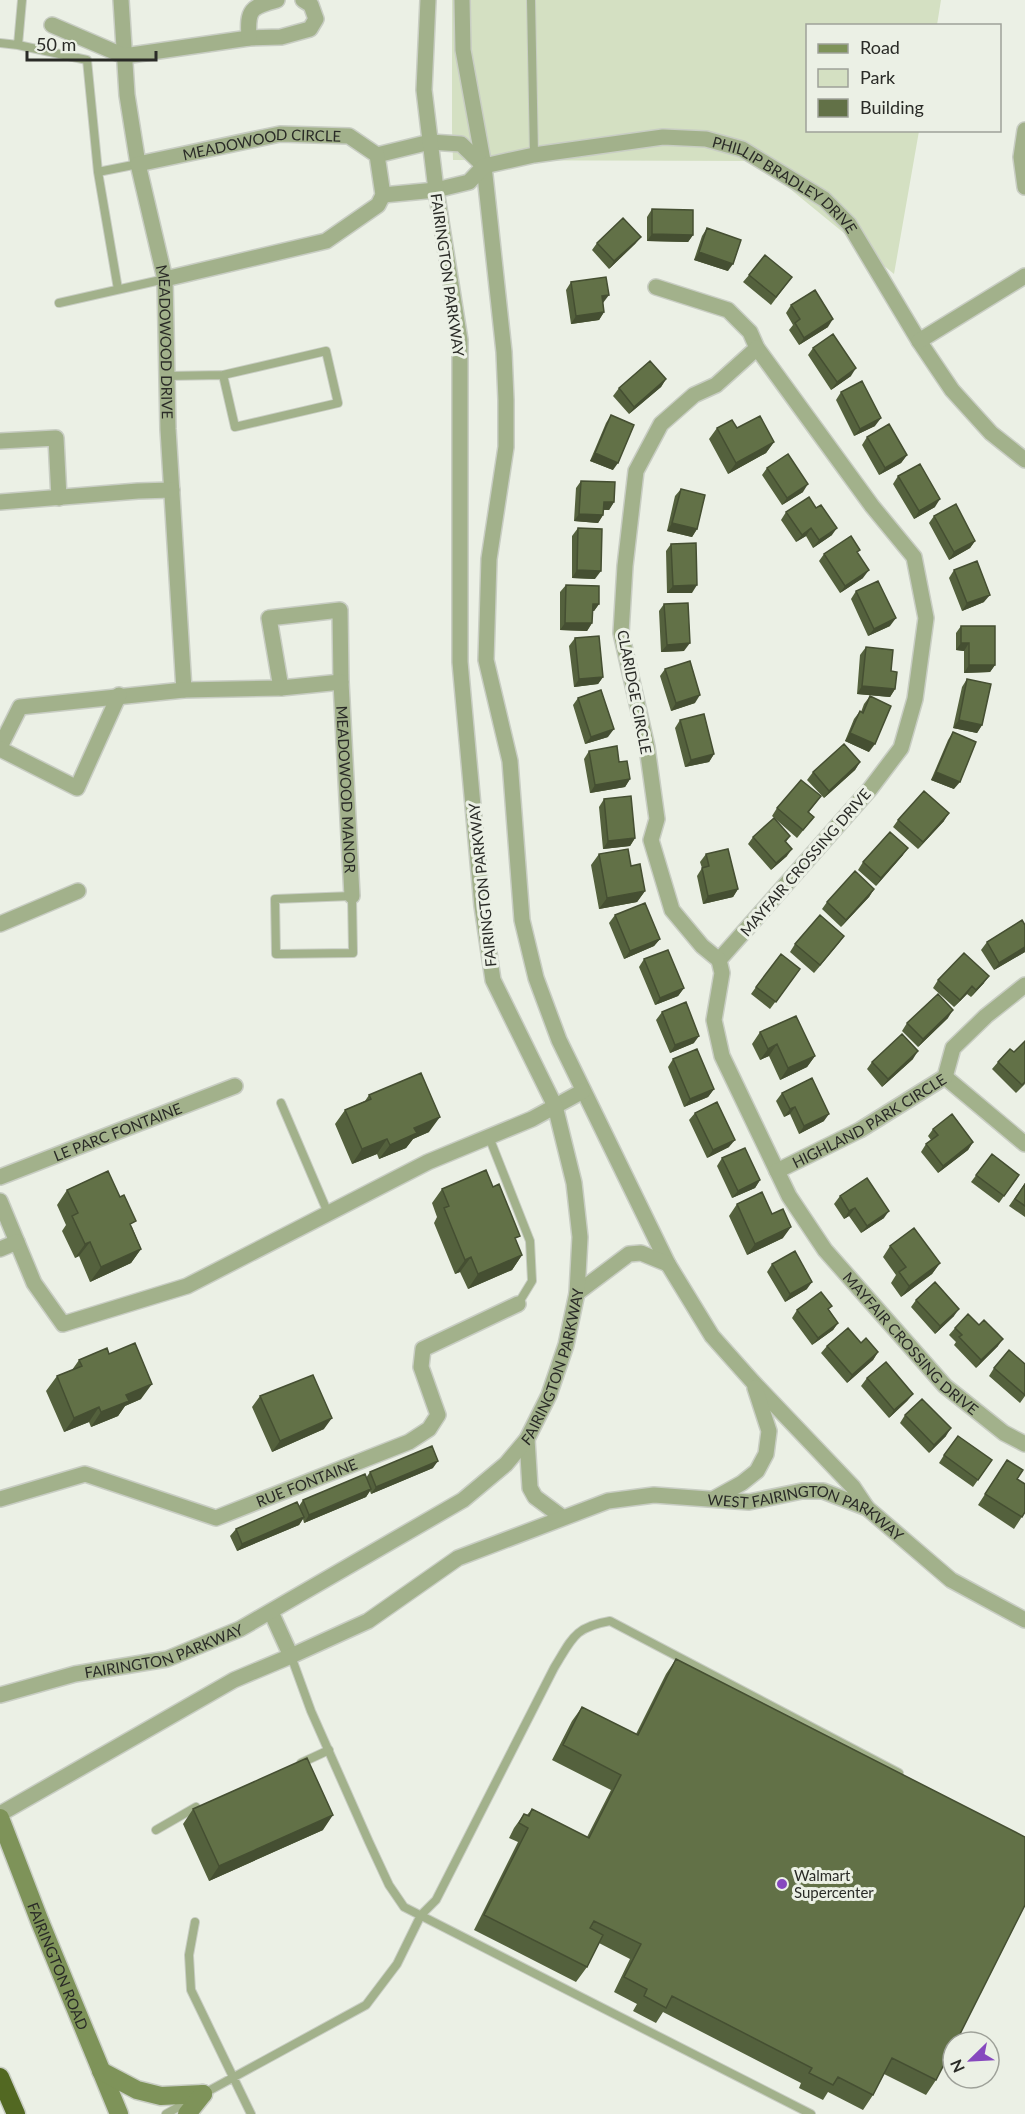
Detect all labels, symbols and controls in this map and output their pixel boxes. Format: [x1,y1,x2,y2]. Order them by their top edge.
scale bar [27,24,156,62]
legend [806,24,1001,132]
text: 50 m [36,33,76,55]
text: Road [860,36,900,58]
text: Park [860,66,896,88]
text: Building [860,96,924,118]
street label: MEADOWOOD CIRCLE [181,125,341,163]
street label: PHILLIP BRADLEY DRIVE [711,132,861,236]
street label: FAIRINGTON PARKWAY [428,192,468,358]
street label: MEADOWOOD DRIVE [153,263,177,419]
street label: CLARIDGE CIRCLE [614,628,656,756]
street label: MEADOWOOD MANOR [333,705,360,874]
street label: MAYFAIR CROSSING DRIVE [736,785,874,939]
street label: FAIRINGTON PARKWAY [464,802,500,968]
street label: HIGHLAND PARK CIRCLE [789,1070,949,1171]
street label: LE PARC FONTAINE [51,1099,184,1164]
street label: MAYFAIR CROSSING DRIVE [840,1268,982,1418]
street label: FAIRINGTON PARKWAY [517,1287,586,1448]
street label: RUE FONTAINE [253,1454,360,1510]
street label: WEST FAIRINGTON PARKWAY [707,1480,908,1545]
street label: FAIRINGTON PARKWAY [83,1620,246,1681]
place label: Walmart Supercenter [794,1866,874,1901]
marker: Walmart Supercenter [775,1877,789,1891]
street label: FAIRINGTON ROAD [24,1900,92,2032]
north arrow [941,2030,1001,2090]
text: N [946,2057,968,2076]

